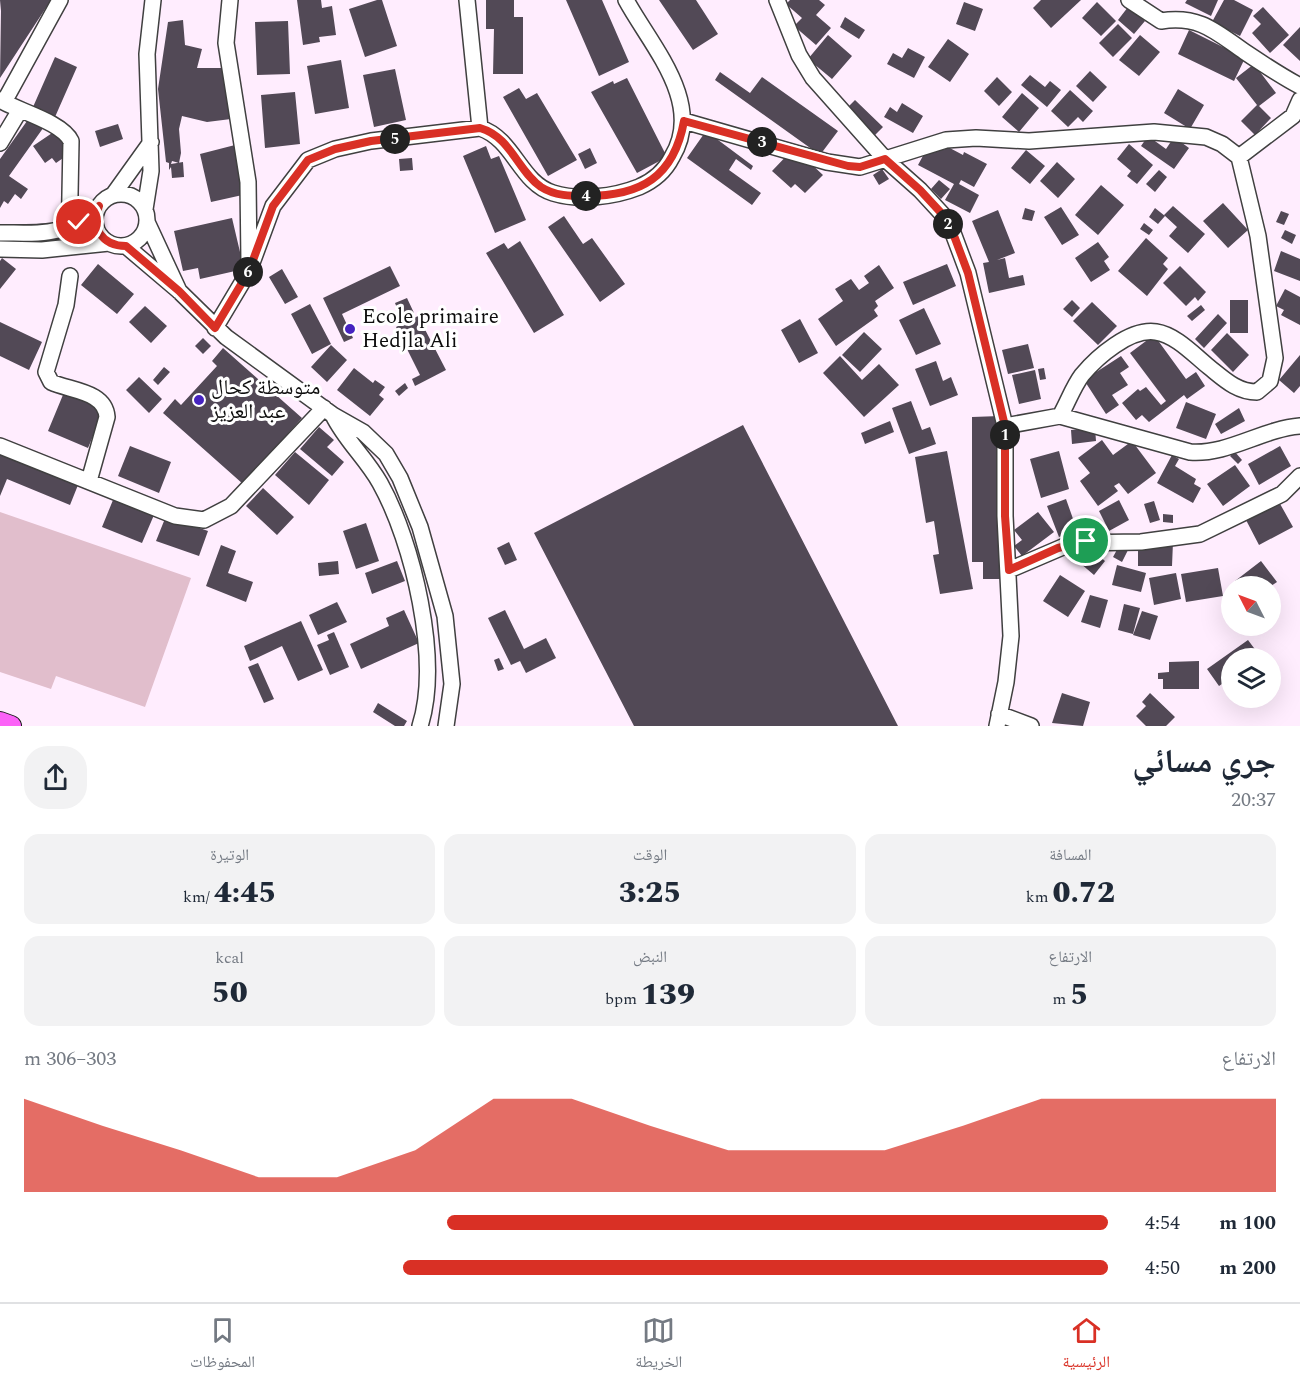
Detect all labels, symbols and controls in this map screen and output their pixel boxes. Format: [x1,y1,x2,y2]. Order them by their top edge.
pin: 5 [380,124,410,154]
text: 5 [391,127,399,151]
pin: 3 [747,127,777,157]
text: 3 [758,130,766,154]
pin: 4 [571,181,601,211]
text: 4 [582,184,590,208]
pin [53,196,104,247]
icon: check [62,205,95,238]
pin: 2 [933,209,963,239]
text: 2 [944,212,952,236]
pin: 6 [233,257,263,287]
text: 6 [244,260,252,284]
place label: Ecole primaire Hedjla Ali [362,301,499,357]
marker: Ecole primaire Hedjla Ali [343,322,357,336]
place label: متوسطة كحال عبد العزيز [210,372,320,428]
marker: متوسطة كحال عبد العزيز [192,393,206,407]
pin: 1 [990,420,1020,450]
text: 1 [1001,423,1009,447]
pin [1060,515,1111,566]
icon: arrive [1069,524,1102,557]
north arrow [1221,576,1281,636]
map controls [1221,576,1281,708]
button: layers [1221,648,1281,708]
text: جري مسائي [1132,737,1276,787]
button: share [24,746,87,809]
text: 20:37 [1231,785,1276,815]
text: الوتيرة [210,843,249,867]
text: الوقت [633,843,667,867]
text: المسافة [1049,843,1092,867]
text: 4:45 [214,870,276,916]
text: 3:25 [619,870,681,916]
text: 0.72 [1052,870,1115,916]
text: /km [183,885,214,909]
text: km [1026,885,1052,909]
text: النبض [633,945,667,969]
text: الارتفاع [1049,945,1092,969]
text: kcal [215,946,244,970]
text: 50 [212,970,248,1016]
text: 139 [641,972,695,1018]
text: 5 [1070,972,1088,1018]
text: bpm [605,987,641,1011]
text: m [1052,987,1070,1011]
text: 303–306 m [24,1044,116,1074]
text: الارتفاع [1221,1044,1276,1074]
text: 4:54 [1145,1208,1180,1238]
text: 100 m [1219,1208,1276,1238]
text: 4:50 [1145,1253,1180,1283]
text: 200 m [1219,1253,1276,1283]
tab: المحفوظات [190,1314,255,1377]
tab: الخريطة [635,1314,682,1377]
tab: الرئيسية [1063,1314,1110,1377]

